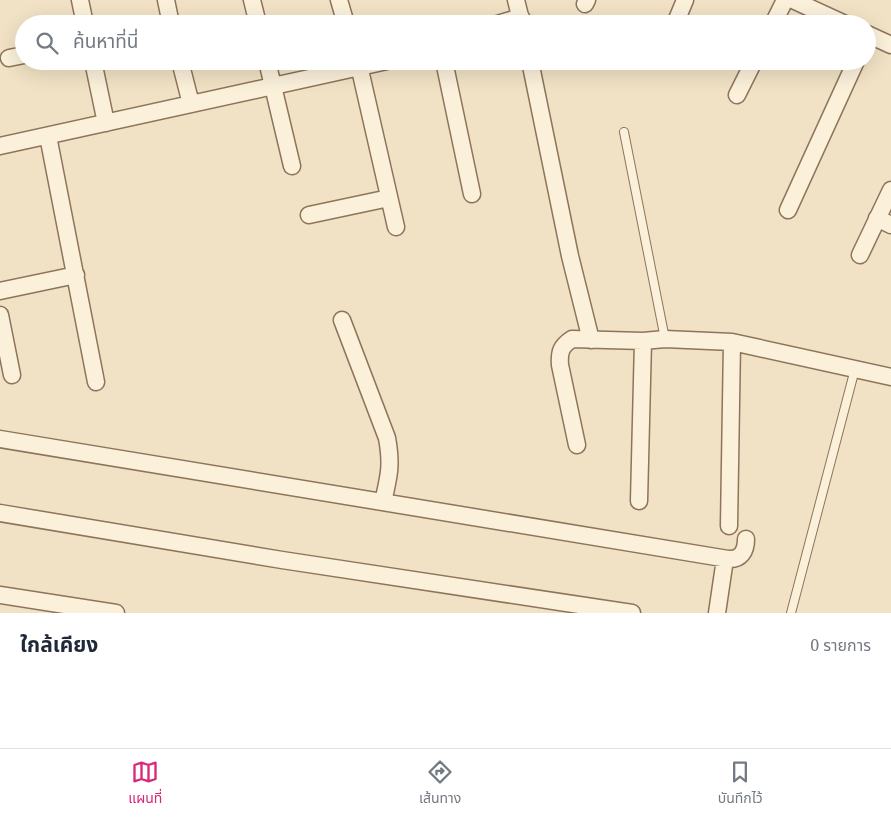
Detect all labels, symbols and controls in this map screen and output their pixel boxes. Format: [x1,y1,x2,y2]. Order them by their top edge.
search box [15,15,876,70]
text: ค้นหาที่นี่ [73,28,138,54]
icon: search [33,29,61,57]
text: ใกล้เคียง [20,630,98,658]
text: 0 รายการ [810,634,871,656]
tab: แผนที่ [128,758,162,809]
tab: เส้นทาง [419,758,461,809]
tab: บันทึกไว้ [718,758,763,809]

